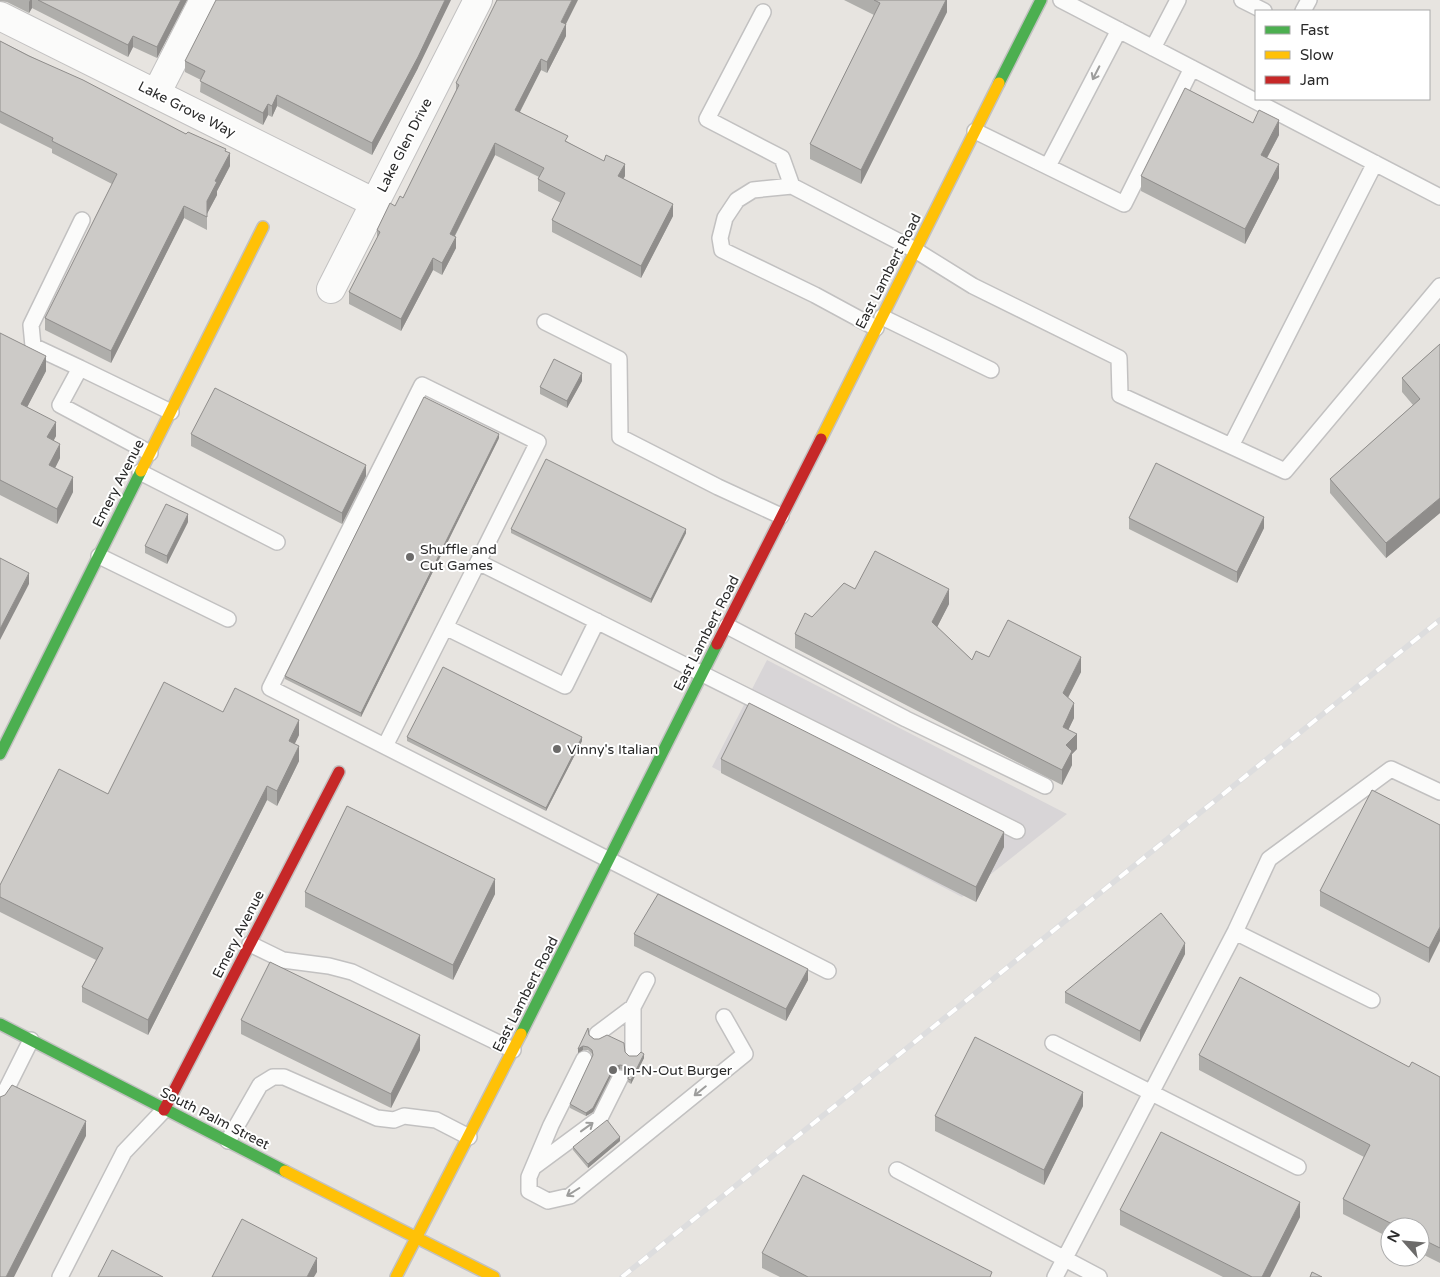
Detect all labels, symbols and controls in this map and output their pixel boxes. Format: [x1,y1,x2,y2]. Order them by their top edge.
legend [1255,10,1430,100]
text: Fast [1300,21,1330,39]
text: Slow [1300,46,1334,64]
one-way arrow [1091,65,1100,80]
text: Jam [1300,71,1329,89]
street label: Lake Grove Way [135,78,239,142]
street label: Lake Glen Drive [373,95,436,195]
street label: East Lambert Road [852,211,925,332]
street label: Emery Avenue [89,436,148,530]
place label: Shuffle and Cut Games [420,541,497,574]
marker: Shuffle and Cut Games [404,551,416,563]
street label: East Lambert Road [670,573,743,694]
place label: Vinny's Italian [567,741,658,758]
marker: Vinny's Italian [551,743,563,755]
street label: Emery Avenue [209,887,268,981]
street label: East Lambert Road [489,934,562,1055]
place label: In-N-Out Burger [623,1062,733,1079]
marker: In-N-Out Burger [607,1064,619,1076]
street label: South Palm Street [157,1084,273,1154]
one-way arrow [693,1085,706,1096]
one-way arrow [580,1122,594,1132]
one-way arrow [566,1187,580,1198]
north arrow [1380,1217,1430,1267]
text: N [1384,1227,1404,1245]

